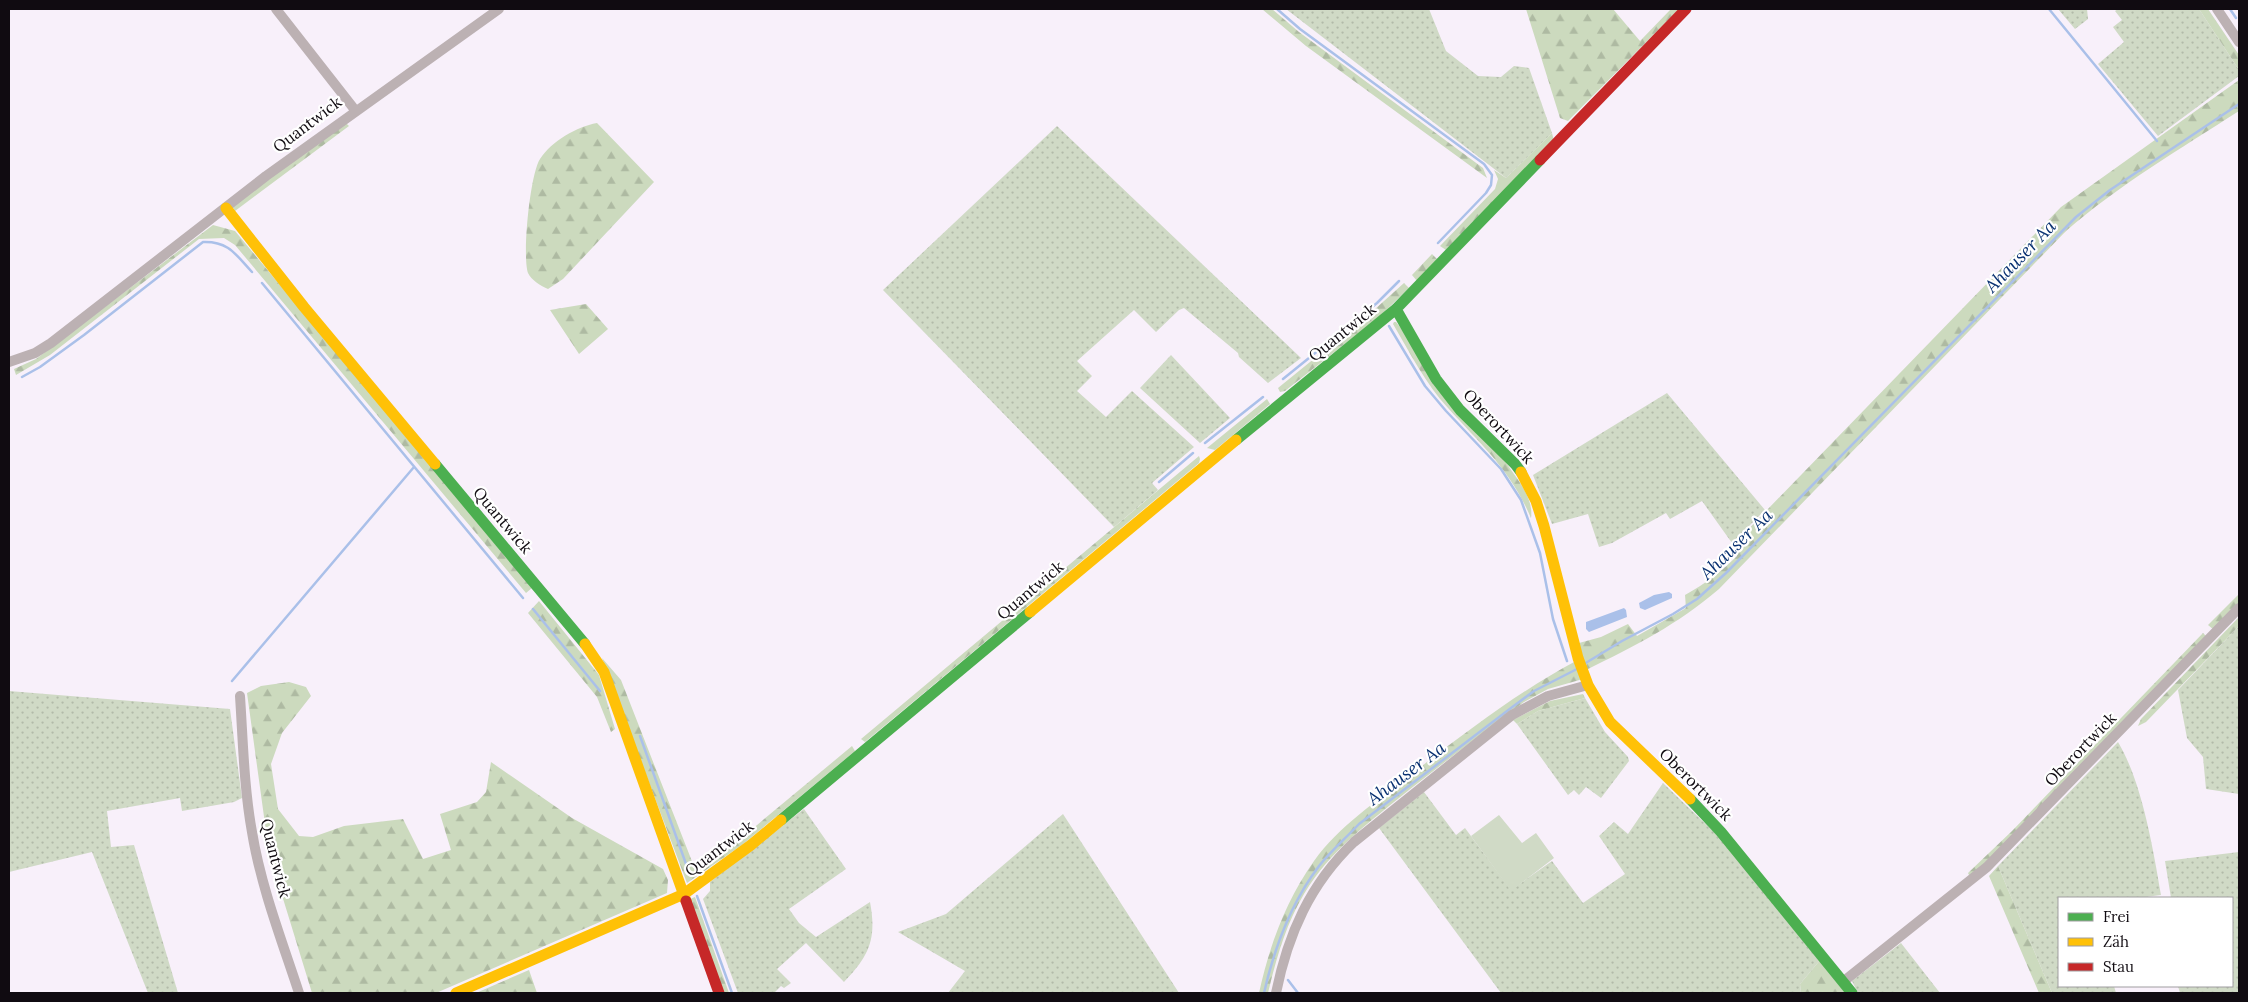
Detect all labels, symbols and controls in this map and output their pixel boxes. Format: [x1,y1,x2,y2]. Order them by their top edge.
street label: Quantwick [269,91,346,156]
water label: Ahauser Aa [1979,215,2060,298]
street label: Quantwick [1304,298,1380,365]
street label: Oberortwick [1459,385,1539,468]
street label: Quantwick [469,483,537,558]
water label: Ahauser Aa [1694,504,1777,585]
street label: Quantwick [993,556,1068,624]
street label: Oberortwick [2040,708,2120,790]
water label: Ahauser Aa [1361,736,1450,811]
street label: Oberortwick [1655,743,1737,825]
street label: Quantwick [681,815,758,880]
street label: Quantwick [256,816,296,900]
legend [2058,897,2233,987]
text: Frei [2103,907,2130,926]
text: Zäh [2103,932,2129,951]
text: Stau [2103,957,2134,976]

